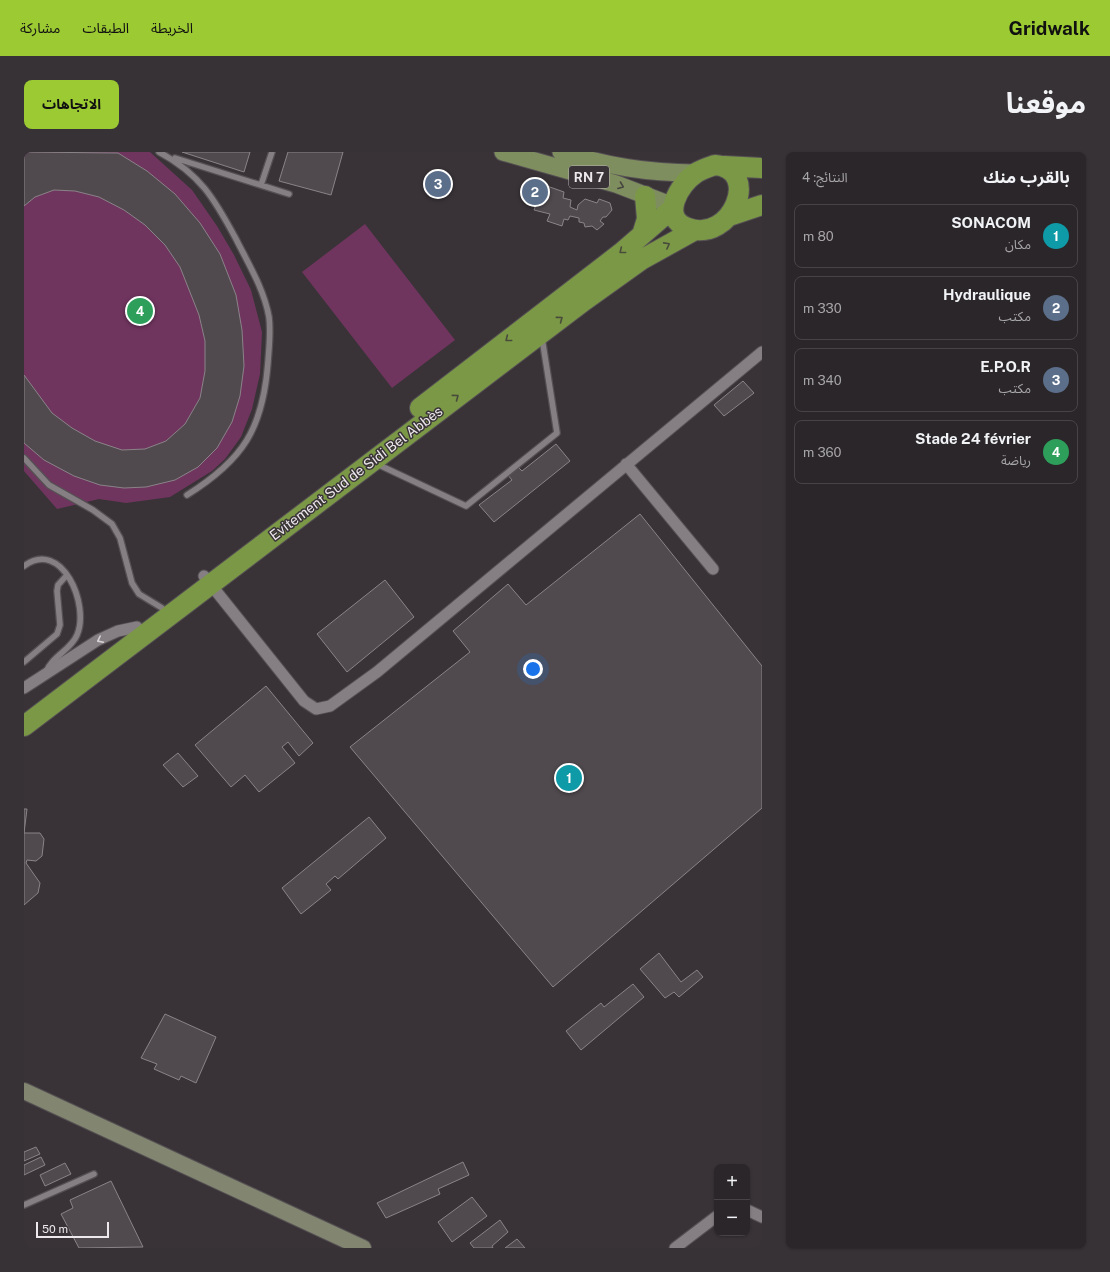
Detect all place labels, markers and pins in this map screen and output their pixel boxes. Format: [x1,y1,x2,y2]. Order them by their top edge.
pin: 3 [425,169,451,199]
pin: 2 [522,177,548,207]
pin: 4 [127,296,153,326]
pin: 1 [556,763,582,793]

